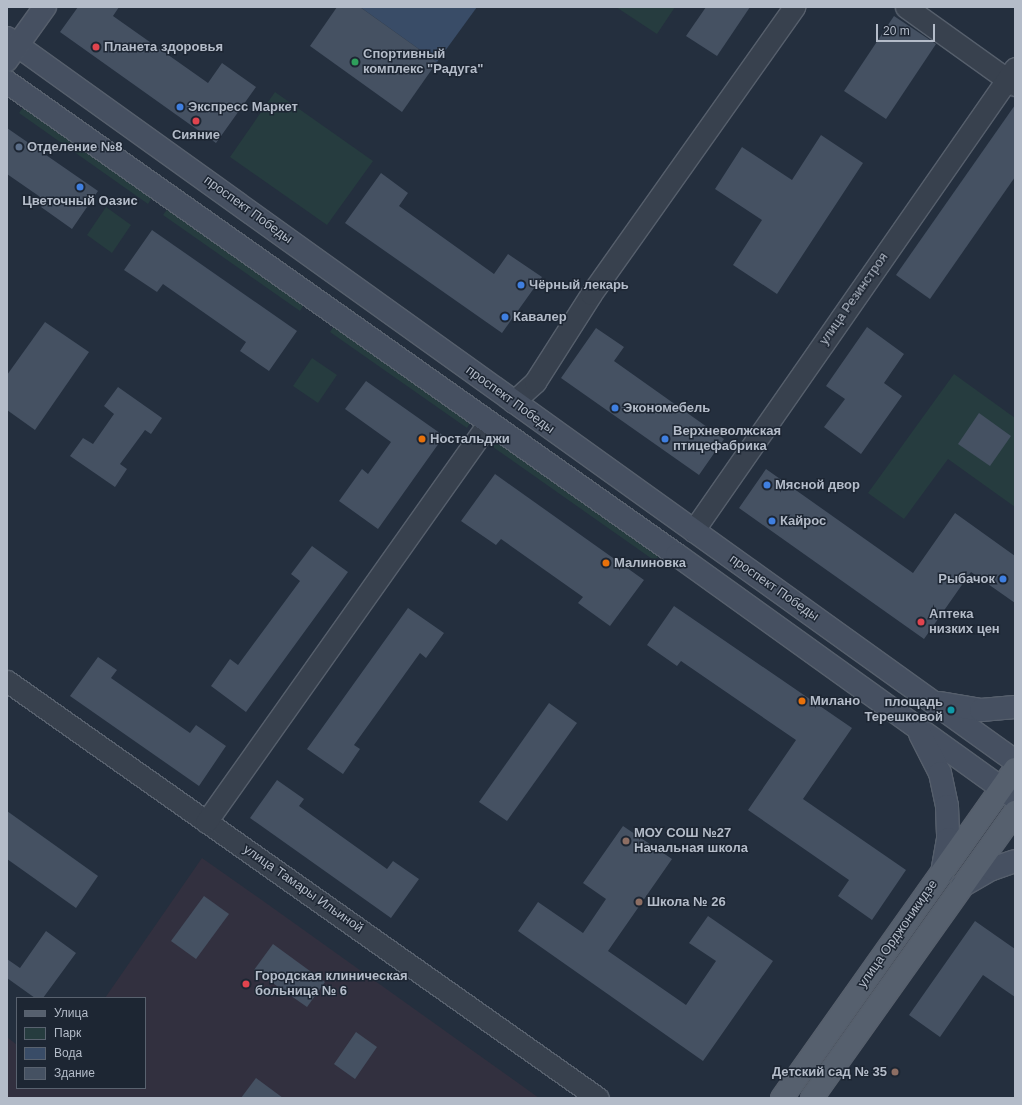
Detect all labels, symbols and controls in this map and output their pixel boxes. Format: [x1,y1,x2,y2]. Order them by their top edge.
scale bar [878,16,937,42]
text: 20 m [883,24,910,38]
place label: Планета здоровья [104,39,223,55]
marker: Планета здоровья [91,42,101,52]
place label: Спортивный комплекс "Радуга" [363,47,483,78]
marker: Спортивный комплекс "Радуга" [350,57,360,67]
place label: Экспресс Маркет [188,99,298,115]
marker: Экспресс Маркет [175,102,185,112]
marker: Сияние [191,116,201,126]
place label: Сияние [172,127,220,143]
place label: Отделение №8 [27,139,123,155]
marker: Отделение №8 [14,142,24,152]
street label: проспект Победы [201,173,295,247]
marker: Цветочный Оазис [75,182,85,192]
place label: Цветочный Оазис [22,193,138,209]
street label: улица Резинстроя [816,250,892,348]
place label: Чёрный лекарь [529,277,629,293]
marker: Чёрный лекарь [516,280,526,290]
place label: Кавалер [513,309,567,325]
marker: Кавалер [500,312,510,322]
street label: проспект Победы [463,363,557,437]
place label: Экономебель [623,400,710,416]
marker: Экономебель [610,403,620,413]
place label: Верхневолжская птицефабрика [673,424,781,455]
place label: Ностальджи [430,431,510,447]
marker: Ностальджи [417,434,427,444]
marker: Верхневолжская птицефабрика [660,434,670,444]
place label: Мясной двор [775,477,860,493]
marker: Мясной двор [762,480,772,490]
place label: Кайрос [780,513,826,529]
marker: Кайрос [767,516,777,526]
street label: проспект Победы [726,551,822,625]
place label: Малиновка [614,555,686,571]
marker: Малиновка [601,558,611,568]
place label: Рыбачок [938,571,995,587]
marker: Рыбачок [998,574,1008,584]
place label: Аптека низких цен [929,607,1000,638]
marker: Аптека низких цен [916,617,926,627]
place label: Милано [810,693,860,709]
place label: площадь Терешковой [864,695,943,726]
marker: Милано [797,696,807,706]
marker: площадь Терешковой [946,705,956,715]
place label: МОУ СОШ №27 Начальная школа [634,826,748,857]
marker: МОУ СОШ №27 Начальная школа [621,836,631,846]
street label: улица Тамары Ильиной [240,842,366,936]
street label: улица Орджоникидзе [855,877,941,991]
place label: Школа № 26 [647,894,726,910]
marker: Школа № 26 [634,897,644,907]
place label: Городская клиническая больница № 6 [255,969,408,1000]
marker: Городская клиническая больница № 6 [240,978,252,990]
legend [16,997,146,1089]
text: Улица [54,1006,88,1020]
text: Парк [54,1026,81,1040]
text: Вода [54,1046,82,1060]
place label: Детский сад № 35 [772,1064,887,1080]
text: Здание [54,1066,95,1080]
marker: Детский сад № 35 [890,1067,900,1077]

